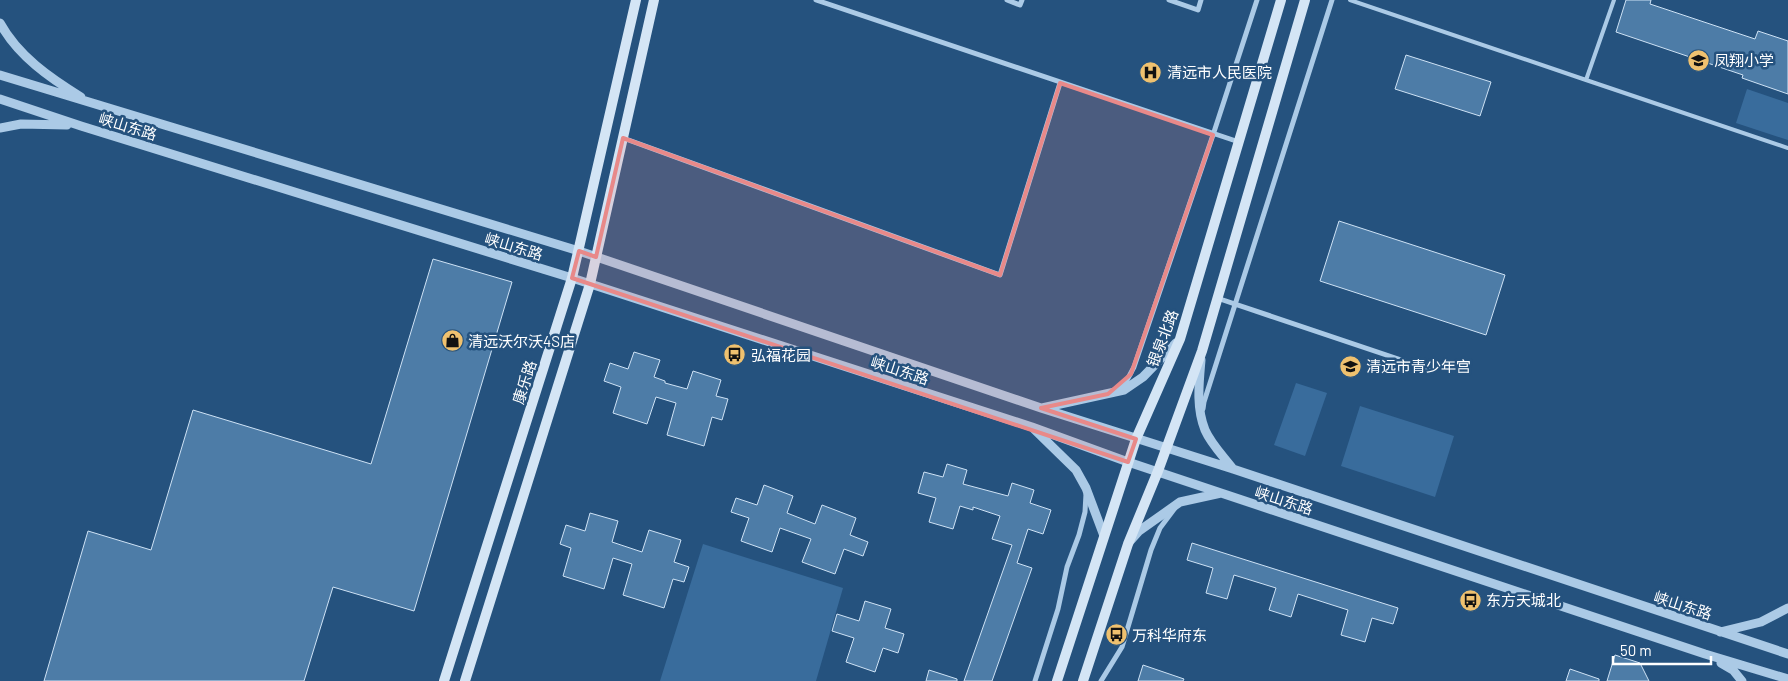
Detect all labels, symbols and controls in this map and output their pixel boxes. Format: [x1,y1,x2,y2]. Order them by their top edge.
school or university icon: 凤翔小学 [1686,48,1710,72]
place label: 凤翔小学 [1714,51,1774,69]
hospital icon: 清远市人民医院 [1139,60,1163,84]
place label: 清远市人民医院 [1167,63,1272,81]
street label: 峡山东路 [97,109,159,143]
street label: 峡山东路 [483,229,545,263]
street label: 银泉北路 [1143,307,1181,369]
shop icon: 清远沃尔沃4S店 [440,329,464,353]
place label: 清远沃尔沃4S店 [468,332,575,350]
bus stop icon: 弘福花园 [723,343,747,367]
place label: 弘福花园 [751,346,811,364]
street label: 峡山东路 [869,352,931,388]
school or university icon: 清远市青少年宫 [1338,354,1362,378]
place label: 清远市青少年宫 [1366,357,1471,375]
street label: 康乐路 [508,358,540,406]
street label: 峡山东路 [1253,482,1315,518]
street label: 峡山东路 [1652,587,1714,623]
bus stop icon: 东方天城北 [1458,588,1482,612]
place label: 东方天城北 [1486,591,1561,609]
bus stop icon: 万科华府东 [1104,623,1128,647]
place label: 万科华府东 [1132,626,1207,644]
scale bar [1613,634,1710,666]
text: 50 m [1620,641,1652,659]

